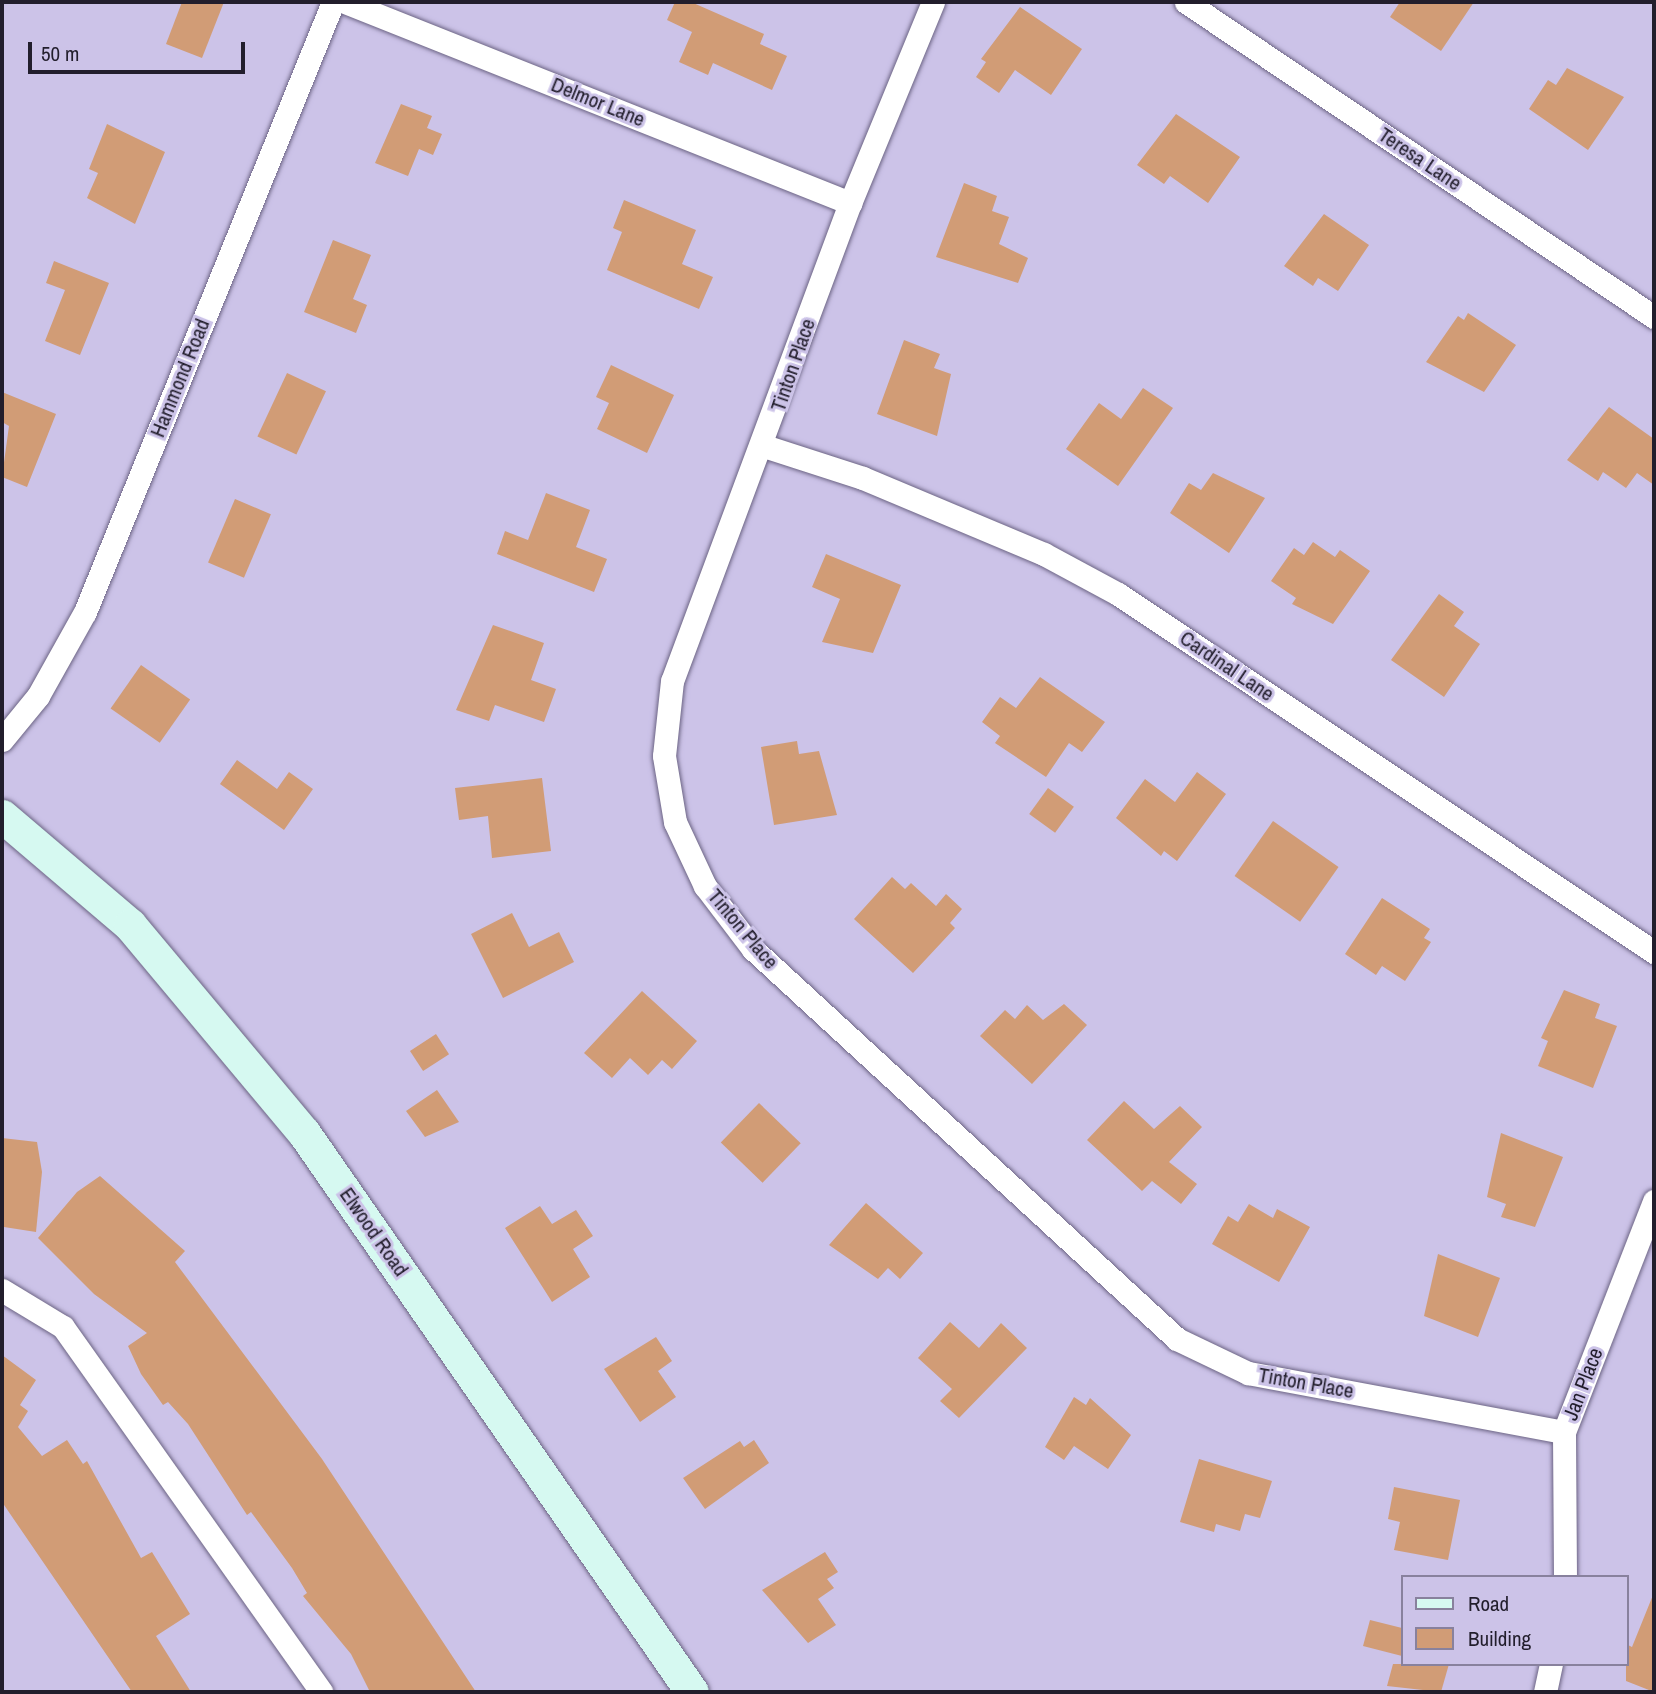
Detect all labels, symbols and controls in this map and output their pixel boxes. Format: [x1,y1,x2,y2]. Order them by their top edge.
scale bar [32,28,248,72]
text: 50 m [41,39,79,68]
street label: Delmor Lane [548,72,648,132]
street label: Teresa Lane [1374,122,1466,196]
street label: Hammond Road [145,315,215,441]
street label: Tinton Place [765,315,821,415]
street label: Cardinal Lane [1175,625,1279,707]
street label: Tinton Place [702,884,784,974]
street label: Elwood Road [334,1183,414,1281]
street label: Jan Place [1558,1344,1608,1424]
street label: Tinton Place [1256,1362,1356,1404]
legend [1400,1575,1628,1666]
text: Road [1468,1589,1509,1618]
text: Building [1468,1624,1531,1653]

